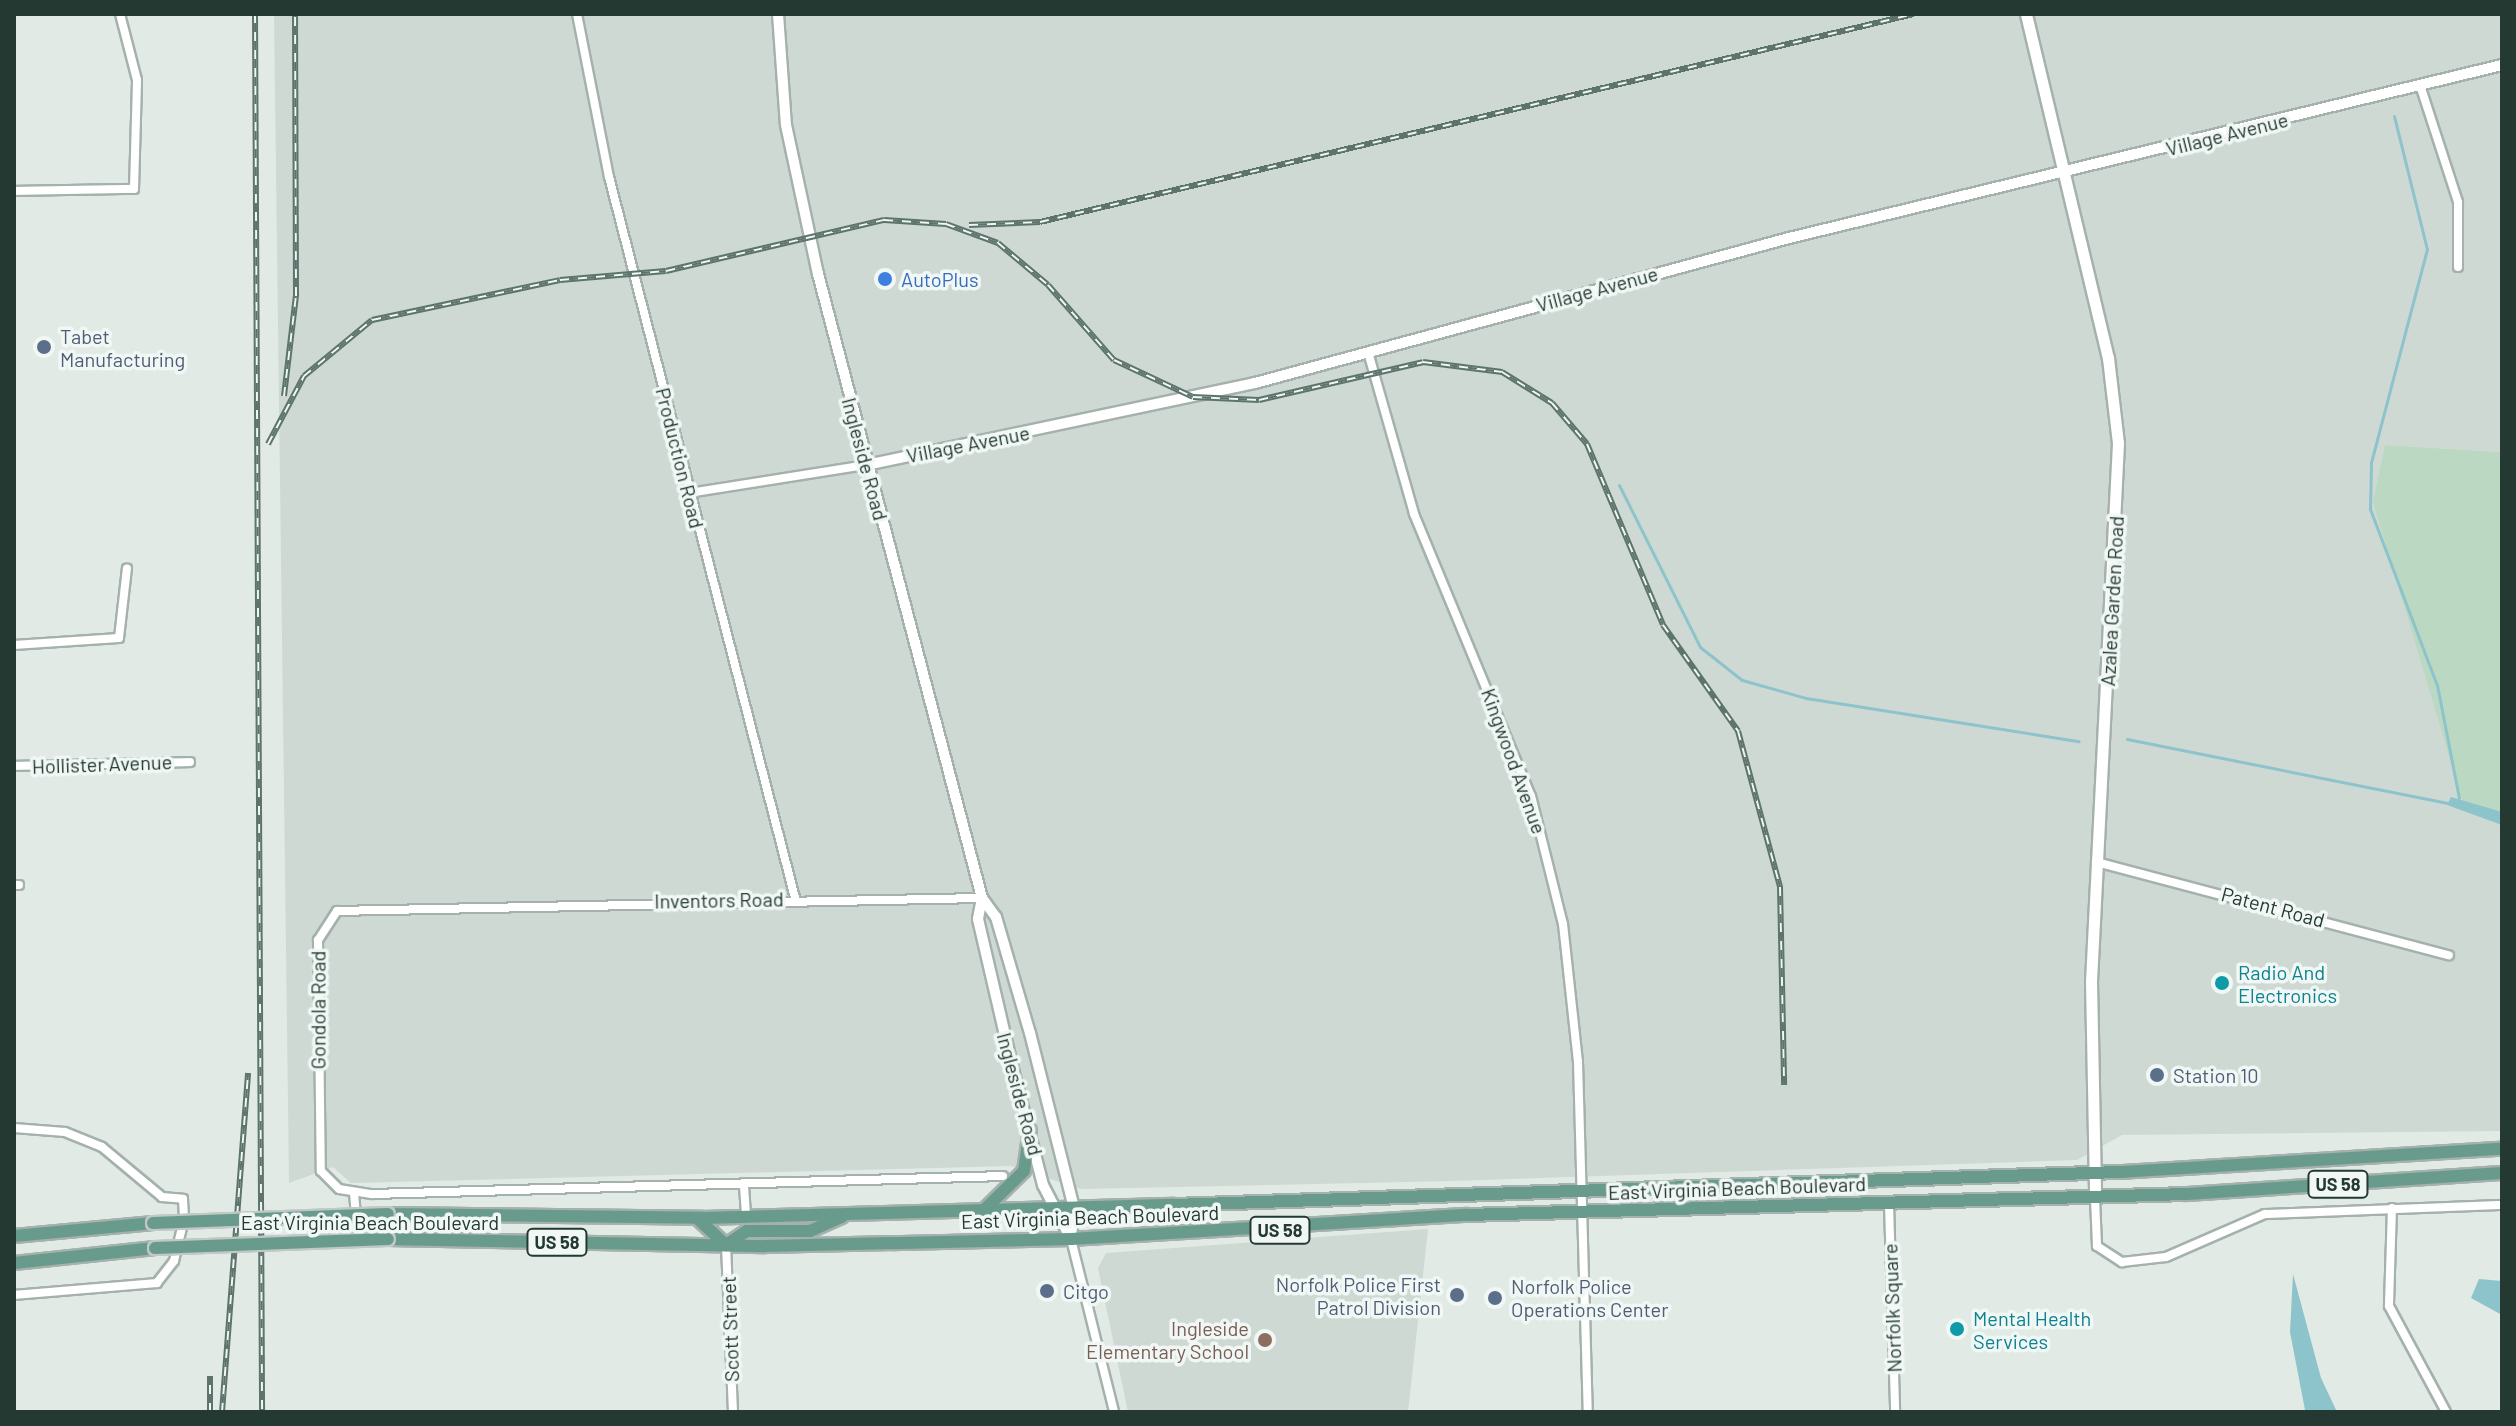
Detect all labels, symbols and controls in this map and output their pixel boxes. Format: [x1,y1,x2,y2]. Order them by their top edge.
street label: Village Avenue [2163,107,2291,161]
street label: Village Avenue [1533,261,1661,317]
place label: AutoPlus [901,267,979,291]
marker: AutoPlus [876,270,894,288]
place label: Tabet Manufacturing [60,324,185,371]
marker: Tabet Manufacturing [35,338,53,356]
street label: Production Road [651,385,709,531]
street label: Ingleside Road [837,395,893,523]
street label: Village Avenue [904,420,1032,468]
street label: Azalea Garden Road [2096,515,2128,687]
street label: Kingwood Avenue [1477,685,1551,837]
street label: Hollister Avenue [31,750,173,778]
street label: Patent Road [2219,882,2327,932]
street label: Inventors Road [654,887,784,913]
street label: Gondola Road [306,951,330,1069]
place label: Radio And Electronics [2238,960,2337,1007]
marker: Radio And Electronics [2213,974,2231,992]
street label: Ingleside Road [992,1030,1048,1158]
place label: Station 10 [2173,1063,2258,1087]
marker: Station 10 [2148,1066,2166,1084]
road number: US 58 [2306,1170,2370,1198]
street label: East Virginia Beach Boulevard [1608,1172,1866,1204]
street label: East Virginia Beach Boulevard [961,1201,1219,1233]
street label: East Virginia Beach Boulevard [241,1210,499,1234]
road number: US 58 [1248,1216,1312,1244]
road number: US 58 [525,1228,589,1256]
street label: Norfolk Square [1878,1243,1906,1373]
place label: Norfolk Police First Patrol Division [1276,1272,1441,1319]
place label: Norfolk Police Operations Center [1511,1274,1669,1321]
street label: Scott Street [716,1276,744,1382]
place label: Citgo [1063,1279,1109,1303]
marker: Citgo [1038,1282,1056,1300]
marker: Norfolk Police First Patrol Division [1448,1286,1466,1304]
marker: Norfolk Police Operations Center [1486,1289,1504,1307]
place label: Mental Health Services [1973,1306,2091,1353]
place label: Ingleside Elementary School [1086,1316,1249,1363]
marker: Mental Health Services [1948,1320,1966,1338]
marker: Ingleside Elementary School [1256,1331,1274,1349]

